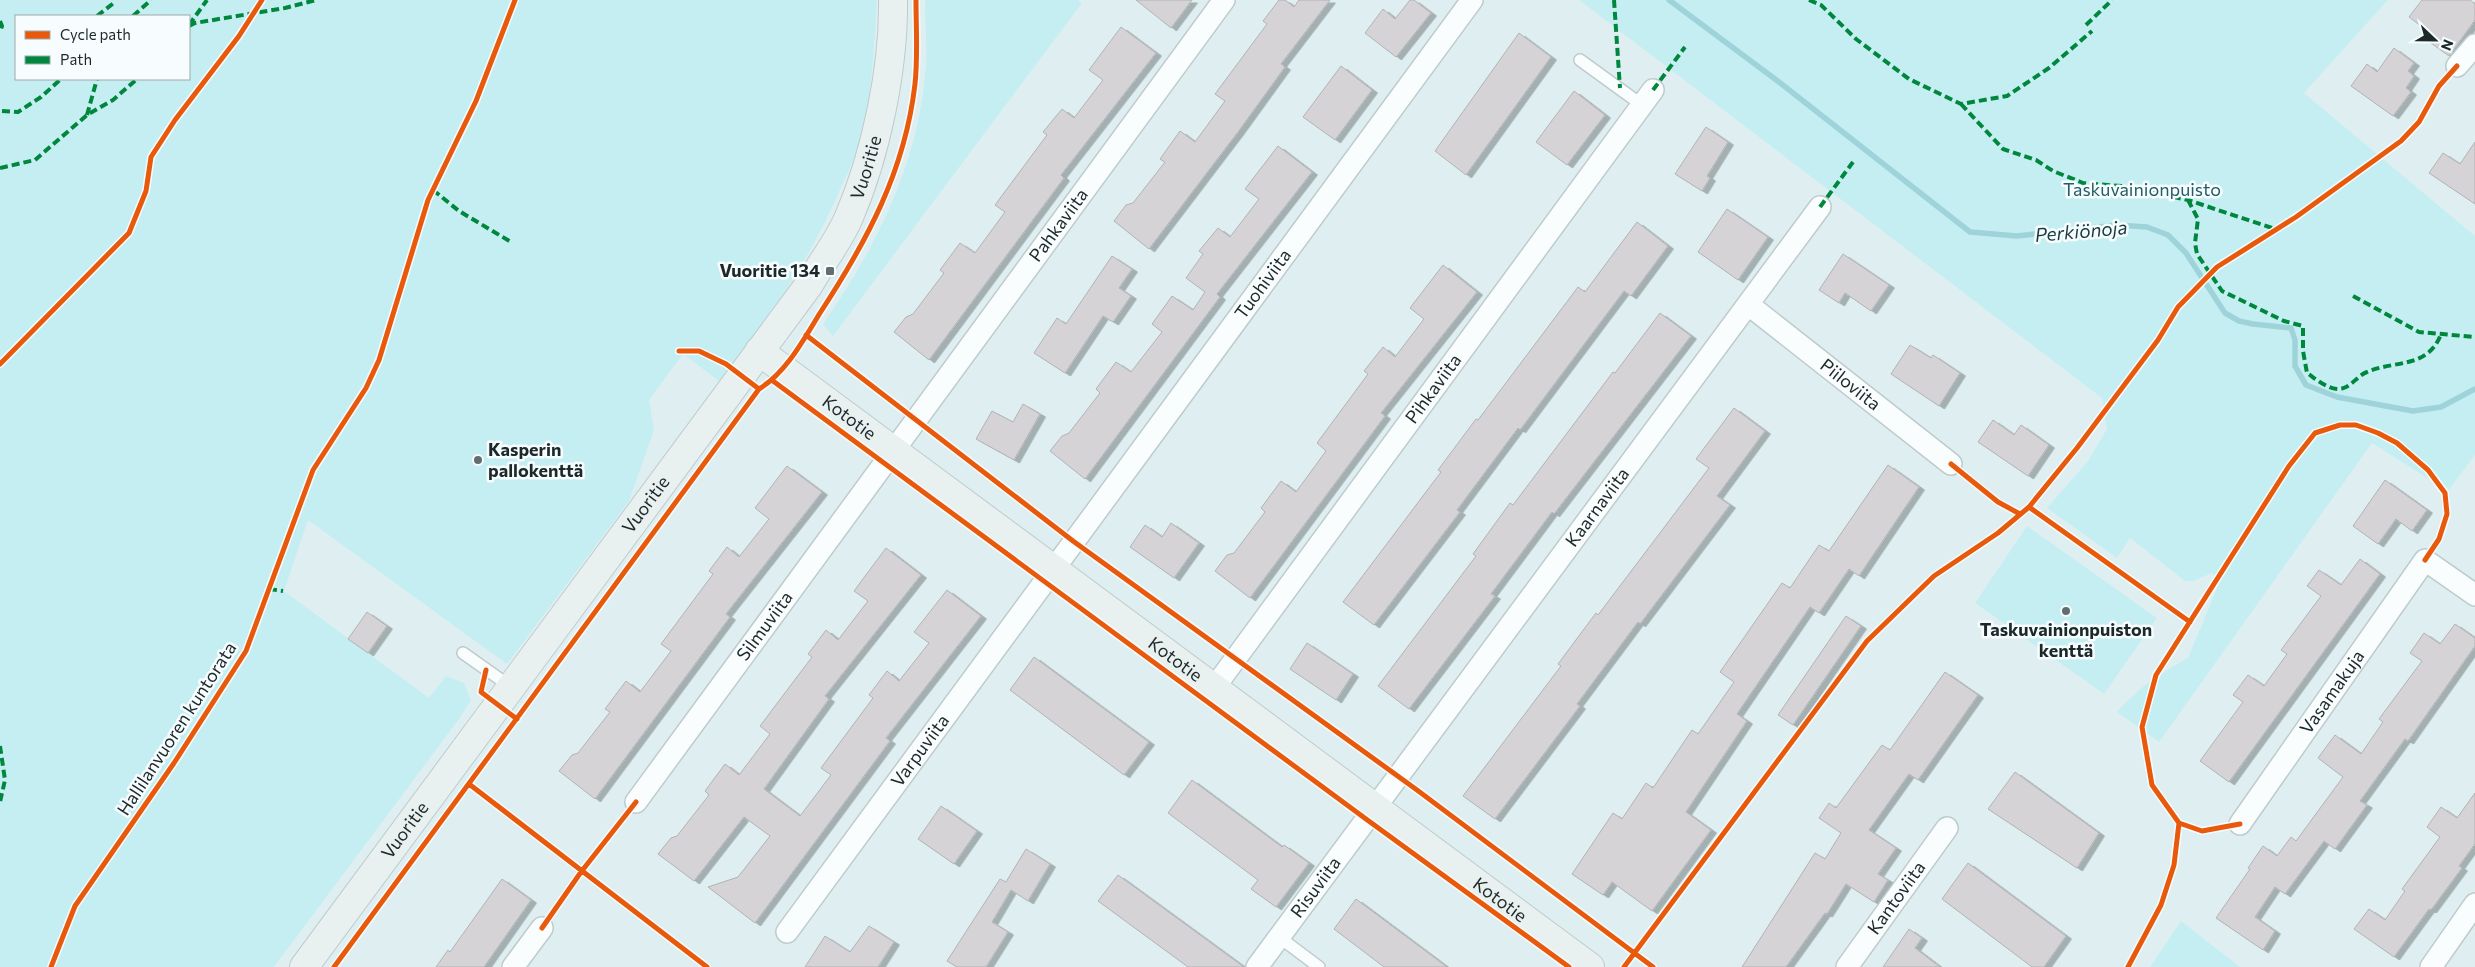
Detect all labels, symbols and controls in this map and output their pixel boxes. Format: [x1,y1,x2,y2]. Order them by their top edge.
legend [15,15,190,80]
north arrow [2410,15,2460,65]
text: Cycle path [60,25,131,43]
text: N [2438,37,2457,53]
text: Path [60,50,92,68]
street label: Vuoritie [845,133,885,202]
park label: Taskuvainionpuisto [2063,178,2221,200]
street label: Pahkaviita [1024,184,1092,266]
water label: Perkiönoja [2034,215,2128,246]
street label: Tuohiviita [1229,244,1295,323]
place label: Vuoritie 134 [719,259,820,281]
marker: Vuoritie 134 [824,265,836,277]
street label: Pihkaviita [1400,349,1465,427]
street label: Piiloviita [1816,353,1886,415]
street label: Kototie [818,390,881,444]
place label: Kasperin pallokenttä [488,438,583,481]
marker: Kasperin pallokenttä [472,454,484,466]
street label: Kaarnaviita [1560,463,1633,551]
street label: Vuoritie [617,471,674,537]
street label: Silmuviita [731,586,797,665]
marker: Taskuvainionpuiston kenttä [2060,605,2072,617]
place label: Taskuvainionpuiston kenttä [1980,618,2152,661]
street label: Kototie [1144,632,1207,686]
street label: Hallilanvuoren kuntorata [112,638,240,819]
street label: Vasamakuja [2295,645,2369,738]
street label: Varpuviita [886,710,953,791]
street label: Vuoritie [376,797,433,863]
street label: Risuviita [1285,852,1345,922]
street label: Kantoviita [1862,857,1930,938]
street label: Kototie [1469,872,1532,926]

